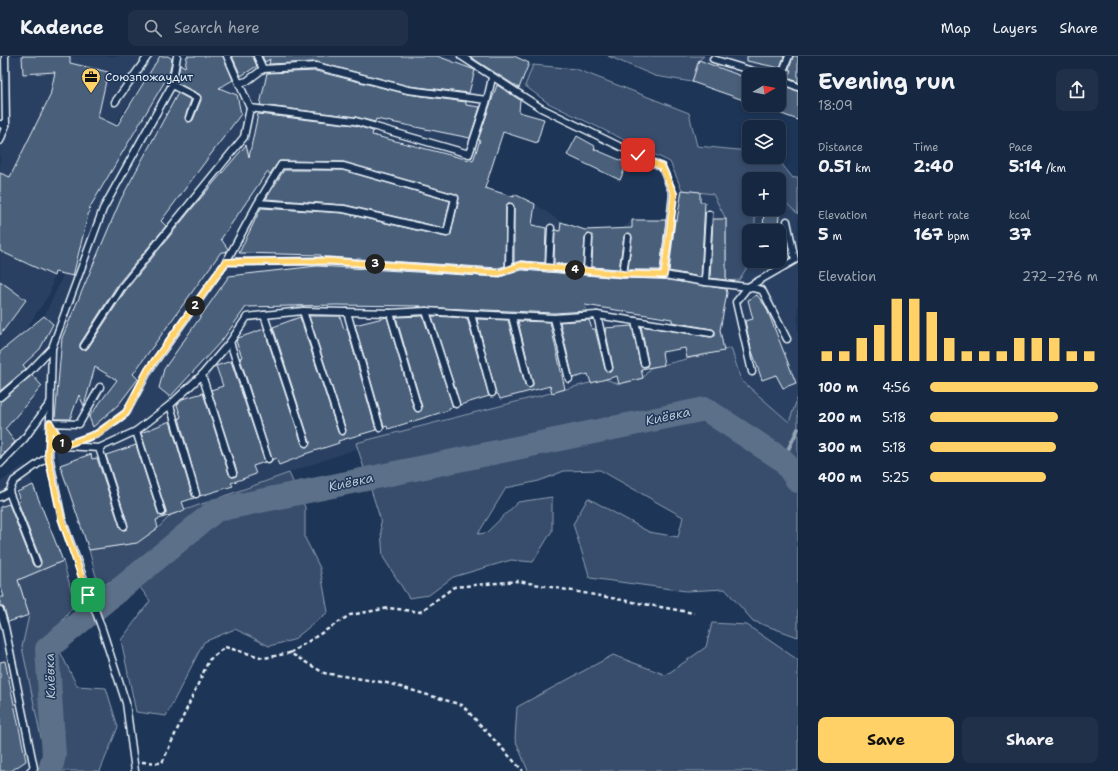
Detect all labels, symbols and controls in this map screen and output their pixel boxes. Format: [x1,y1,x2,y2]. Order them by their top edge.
search box [128,10,408,46]
text: Kadence [20,15,104,40]
icon: search [142,17,164,39]
text: Search here [174,18,260,38]
text: Map [941,19,971,37]
text: Layers [993,19,1037,37]
text: Share [1059,19,1098,37]
office icon: Союзпожаудит [80,66,102,94]
text: Evening run [818,67,955,96]
north arrow [742,68,786,112]
map controls [742,68,786,268]
place label: Союзпожаудит [105,69,194,85]
button: share [1056,69,1098,111]
text: 18:09 [818,97,853,114]
button: layers [742,120,786,164]
pin [621,138,655,172]
text: Distance [818,140,863,155]
text: Time [913,140,939,155]
text: Pace [1009,140,1033,155]
icon: check [627,144,649,166]
text: 0.51 [818,155,851,177]
text: 2:40 [913,155,954,177]
text: 5:14 [1009,155,1043,177]
text: km [851,161,871,176]
text: /km [1043,161,1066,176]
button: + [742,172,786,216]
text: Elevation [818,208,867,223]
text: Heart rate [913,208,969,223]
text: kcal [1009,208,1030,223]
text: 5 [818,223,829,245]
text: 167 [913,223,943,245]
text: 37 [1009,223,1032,245]
button: − [742,224,786,268]
text: m [829,229,842,244]
text: bpm [943,229,969,244]
pin: 3 [365,254,385,274]
text: 3 [371,256,379,271]
pin: 4 [565,260,585,280]
text: 4 [571,262,579,277]
text: Elevation [818,268,876,285]
text: 272–276 m [1022,268,1098,285]
pin: 2 [185,296,205,316]
text: 2 [191,298,199,313]
text: 100 m [818,379,858,396]
text: 4:56 [882,379,911,396]
water label: Киёвка [644,403,692,429]
text: 200 m [818,409,861,426]
text: 5:18 [882,409,906,426]
pin: 1 [52,434,72,454]
text: 1 [59,436,65,451]
text: 300 m [818,439,862,456]
text: 5:18 [882,439,906,456]
water label: Киёвка [327,469,375,495]
text: 400 m [818,469,862,486]
text: 5:25 [882,469,909,486]
pin [71,578,105,612]
icon: arrive [77,584,99,606]
water label: Киёвка [41,653,59,699]
button: Save [818,717,954,763]
button: Share [962,717,1098,763]

